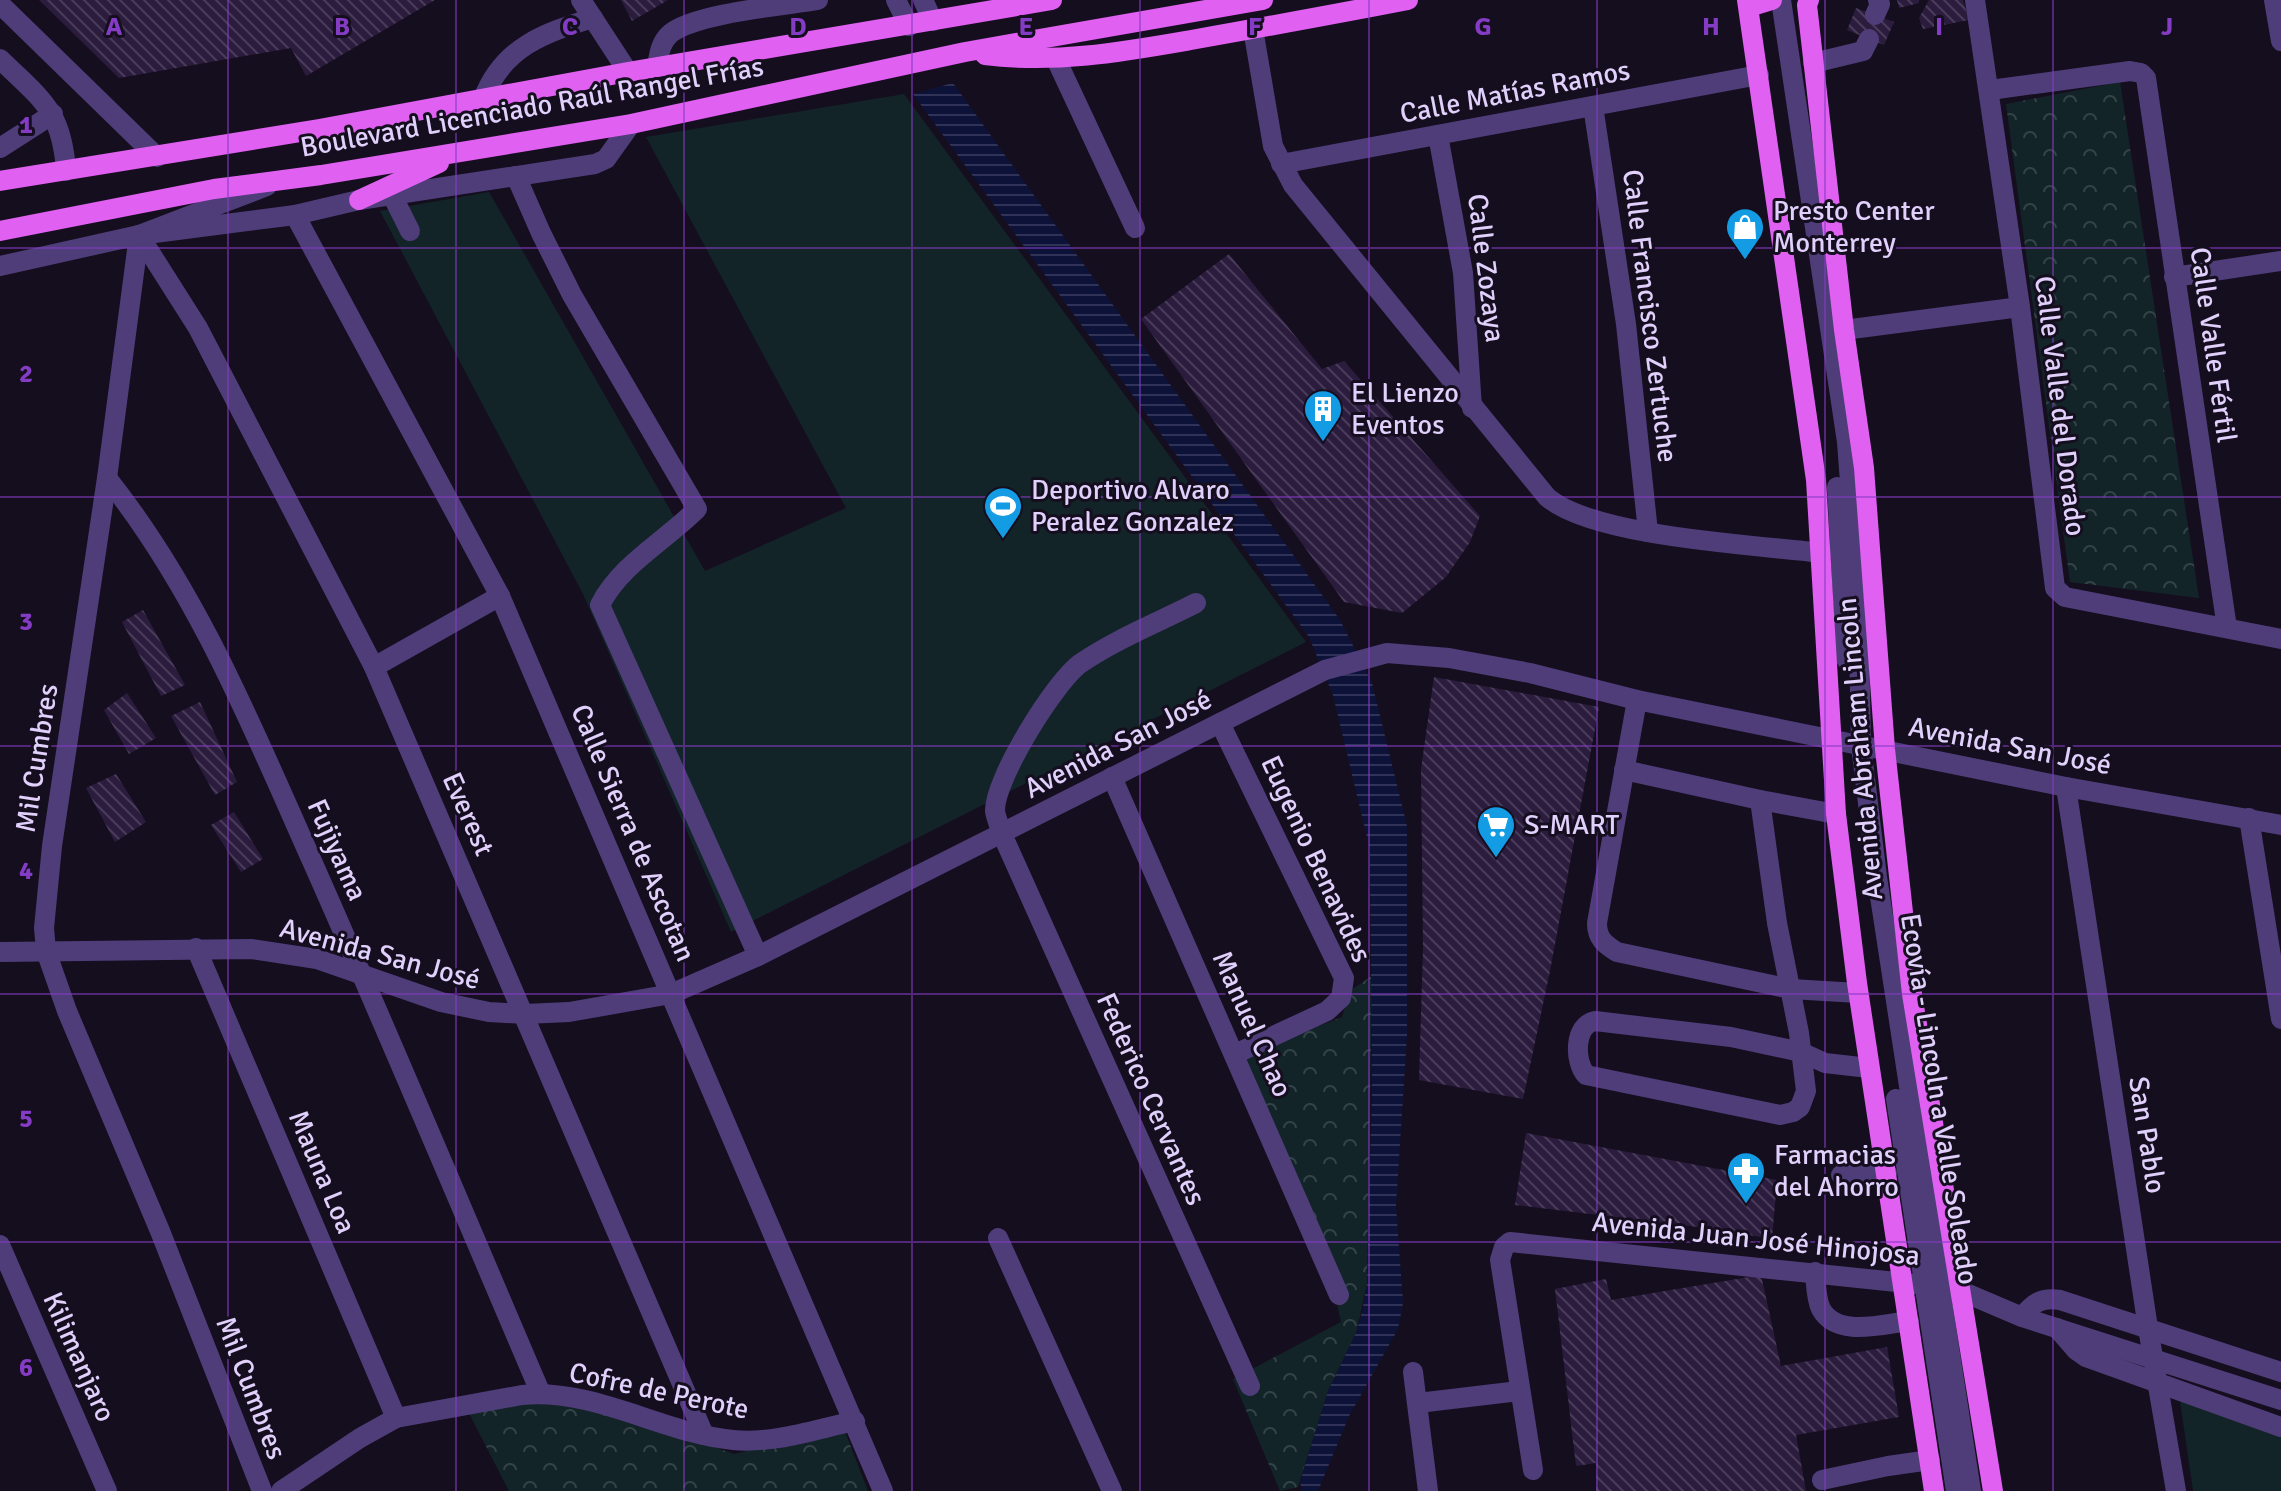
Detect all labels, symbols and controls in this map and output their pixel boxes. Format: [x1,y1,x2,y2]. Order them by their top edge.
text: A [106,11,123,43]
text: B [334,11,350,43]
text: C [562,11,578,43]
text: D [789,11,807,43]
text: E [1019,11,1033,43]
text: F [1248,11,1262,43]
text: G [1474,11,1492,43]
text: H [1702,11,1720,43]
text: I [1935,11,1943,43]
text: J [2161,11,2173,43]
street label: Boulevard Licenciado Raúl Rangel Frías [298,49,766,165]
street label: Calle Matías Ramos [1397,53,1633,131]
text: 1 [19,109,33,141]
street label: Calle Francisco Zertuche [1615,168,1685,464]
street label: Calle Zozaya [1460,192,1512,344]
place label: Presto Center Monterrey [1773,194,1935,260]
shop icon: Presto Center Monterrey [1724,206,1766,261]
street label: Calle Valle Fértil [2182,245,2244,445]
street label: Calle Valle del Dorado [2027,274,2093,538]
text: 2 [19,358,33,390]
place label: El Lienzo Eventos [1351,376,1459,442]
building icon: El Lienzo Eventos [1302,388,1344,443]
place label: Deportivo Alvaro Peralez Gonzalez [1031,473,1234,539]
sports icon: Deportivo Alvaro Peralez Gonzalez [982,485,1024,540]
street label: Avenida Abraham Lincoln [1830,596,1890,902]
text: 3 [19,606,33,638]
street label: Mil Cumbres [8,681,66,835]
street label: Avenida San José [1019,682,1217,806]
street label: Calle Sierra de Ascotan [563,699,703,967]
street label: Avenida San José [1906,710,2114,782]
street label: Eugenio Benavides [1253,750,1379,968]
street label: Everest [435,767,501,861]
street label: Fujiyama [300,794,374,906]
supermarket icon: S-MART [1475,804,1517,859]
place label: S-MART [1524,808,1620,842]
text: 4 [19,855,33,887]
street label: Avenida San José [276,911,484,997]
street label: Ecovía - Lincoln a Valle Soleado [1893,911,1985,1287]
street label: Manuel Chao [1205,946,1299,1102]
street label: Federico Cervantes [1089,988,1213,1210]
street label: San Pablo [2121,1074,2173,1196]
text: 5 [19,1103,33,1135]
street label: Mauna Loa [281,1105,363,1239]
place label: Farmacias del Ahorro [1774,1138,1899,1204]
pharmacy icon: Farmacias del Ahorro [1725,1150,1767,1205]
street label: Avenida Juan José Hinojosa [1590,1205,1922,1273]
street label: Kilimanjaro [35,1287,123,1427]
street label: Mil Cumbres [208,1312,294,1464]
text: 6 [19,1352,33,1384]
street label: Cofre de Perote [566,1355,752,1427]

